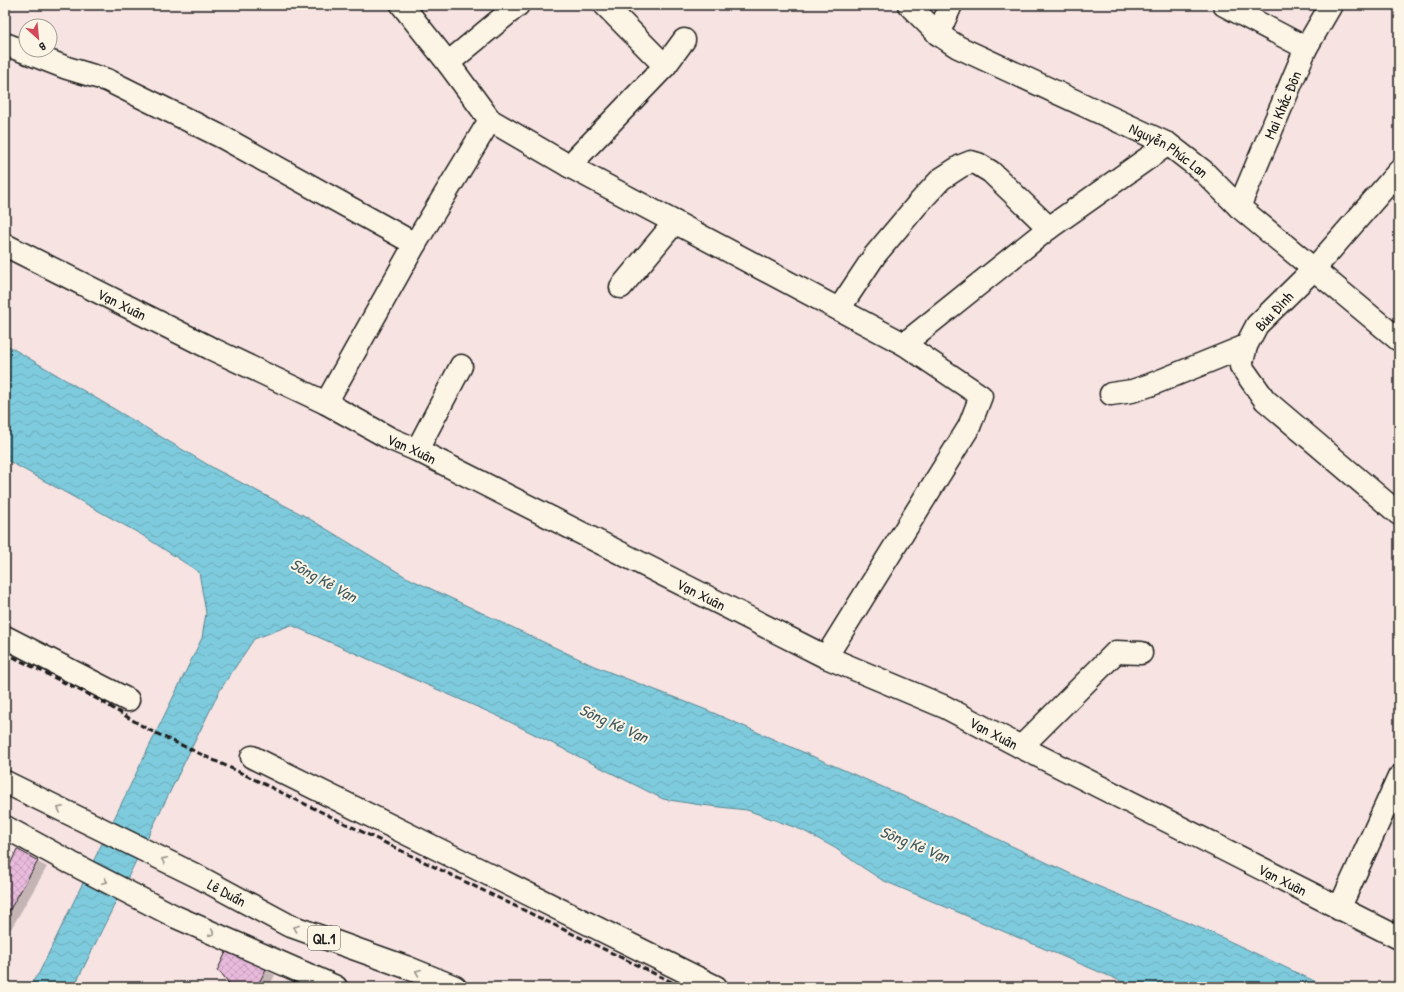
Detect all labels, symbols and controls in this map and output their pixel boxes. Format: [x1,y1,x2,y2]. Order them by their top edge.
north arrow [18,18,58,58]
text: B [37,39,48,55]
street label: Mai Khắc Đôn [1258,67,1306,142]
street label: Nguyễn Phúc Lan [1126,117,1214,182]
street label: Vạn Xuân [94,283,150,325]
street label: Bửu Đình [1250,286,1298,336]
street label: Vạn Xuân [384,428,440,469]
water label: Sông Kẻ Vạn [287,553,363,608]
street label: Vạn Xuân [673,573,730,615]
water label: Sông Kẻ Vạn [576,698,653,749]
street label: Vạn Xuân [966,711,1022,754]
one-way arrow [57,806,64,814]
water label: Sông Kẻ Vạn [877,820,954,868]
one-way arrow [160,857,168,865]
street label: Vạn Xuân [1255,858,1311,901]
street label: Lê Duẩn [204,873,250,911]
one-way arrow [101,876,109,884]
one-way arrow [293,925,300,933]
road number: QL.1 [308,926,340,950]
one-way arrow [208,928,215,936]
one-way arrow [415,969,422,977]

